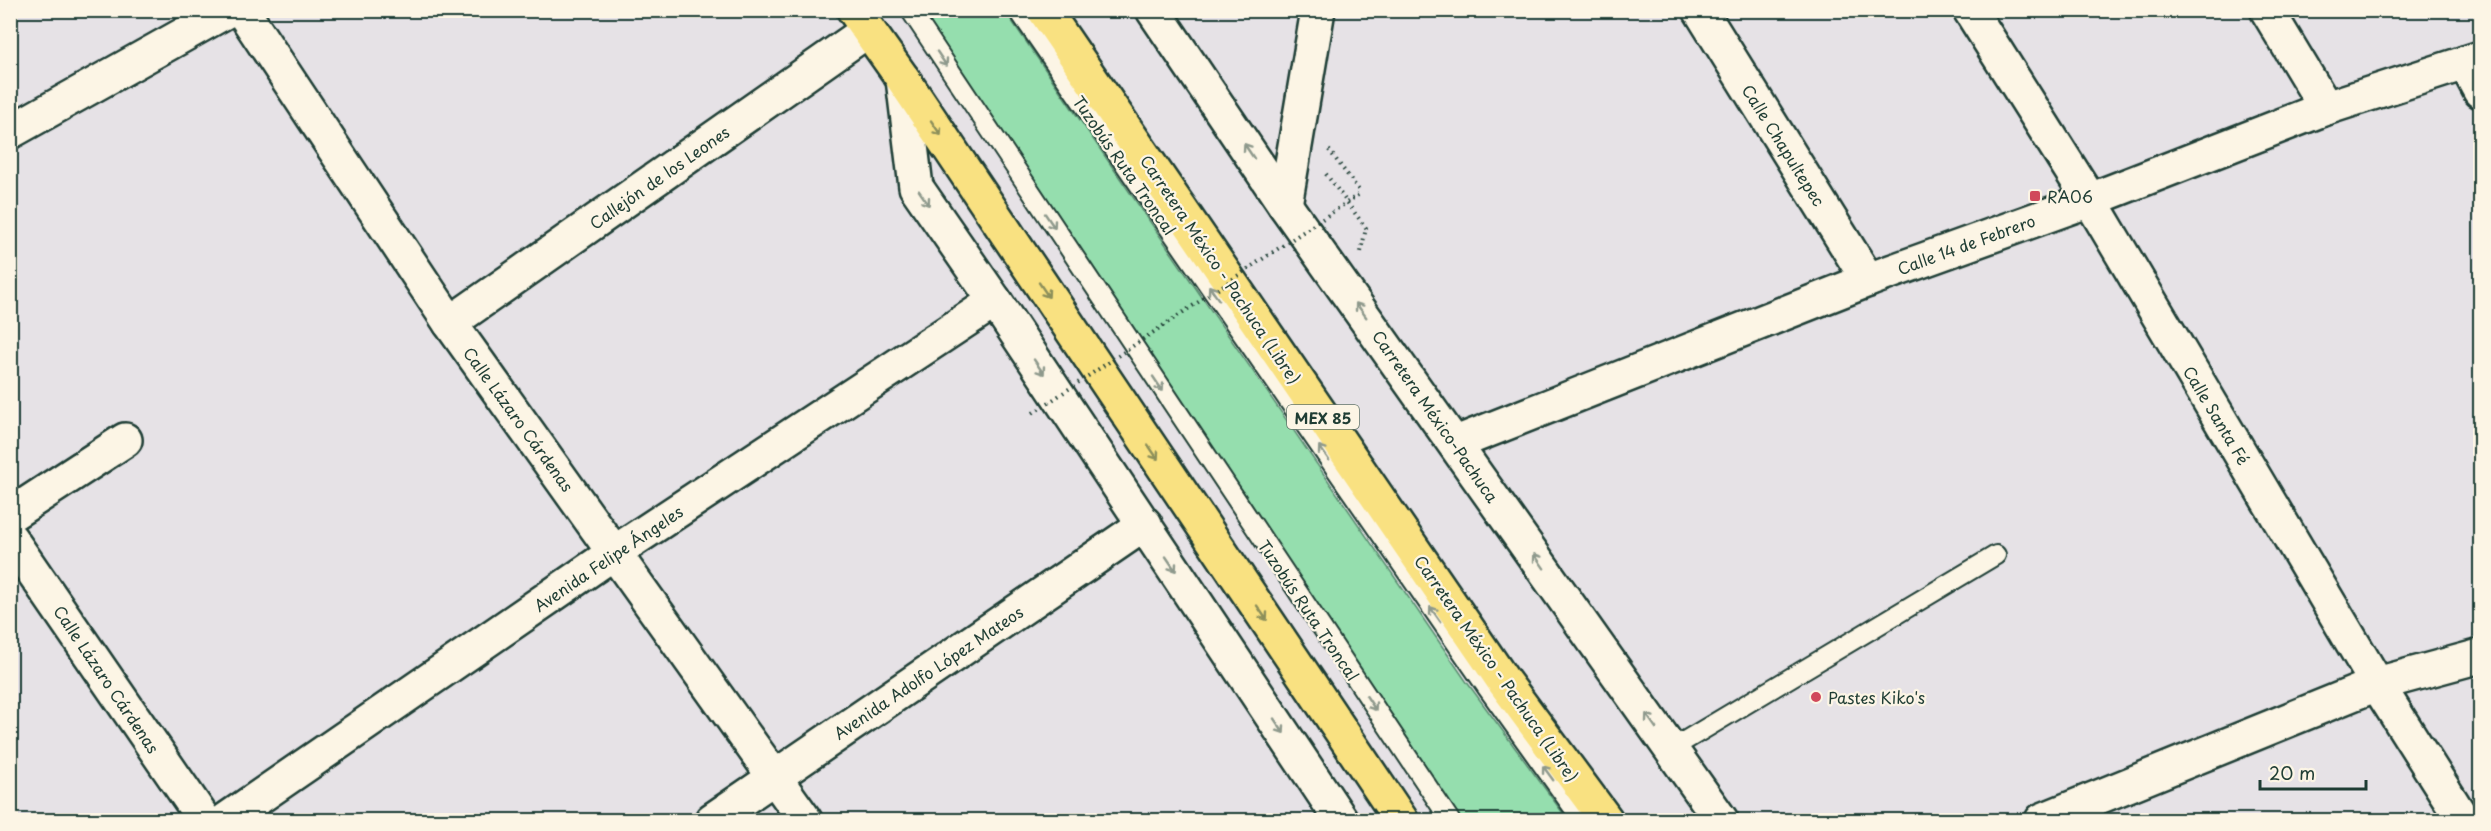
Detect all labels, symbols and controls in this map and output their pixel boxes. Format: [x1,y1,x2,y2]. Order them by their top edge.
one-way arrow [936,50,948,67]
street label: Calle Chapultepec [1737,79,1831,211]
street label: Tuzobús Ruta Troncal [1068,90,1182,240]
one-way arrow [930,119,942,136]
street label: Callejón de los Leones [584,120,734,234]
one-way arrow [1243,143,1255,160]
street label: Carretera México - Pachuca (Libre) [1135,150,1307,388]
place label: RA06 [2047,184,2093,208]
one-way arrow [918,189,930,205]
marker: RA06 [2028,189,2042,203]
street label: Calle 14 de Febrero [1894,208,2038,280]
one-way arrow [1044,213,1056,229]
one-way arrow [1038,281,1051,298]
one-way arrow [1208,285,1220,302]
one-way arrow [1355,303,1367,319]
street label: Carretera México-Pachuca [1367,325,1505,507]
street label: Calle Lázaro Cárdenas [458,342,580,496]
one-way arrow [1033,358,1046,375]
street label: Calle Santa Fé [2178,361,2256,469]
one-way arrow [1152,375,1165,392]
road number: MEX 85 [1287,405,1359,429]
one-way arrow [1147,443,1159,459]
one-way arrow [1318,445,1331,462]
street label: Avenida Felipe Ángeles [529,499,687,617]
street label: Tuzobús Ruta Troncal [1253,535,1365,685]
street label: Carretera México - Pachuca (Libre) [1409,550,1585,786]
one-way arrow [1533,554,1545,570]
one-way arrow [1165,555,1177,572]
street label: Avenida Adolfo López Mateos [828,599,1028,745]
street label: Calle Lázaro Cárdenas [48,600,166,758]
one-way arrow [1256,605,1268,621]
one-way arrow [1429,606,1441,622]
place label: Pastes Kiko's [1828,685,1925,709]
marker: Pastes Kiko's [1809,690,1823,704]
one-way arrow [1365,695,1378,712]
one-way arrow [1645,713,1657,730]
one-way arrow [1273,718,1285,734]
scale bar [2260,753,2366,791]
text: 20 m [2269,759,2315,786]
one-way arrow [1542,766,1554,782]

